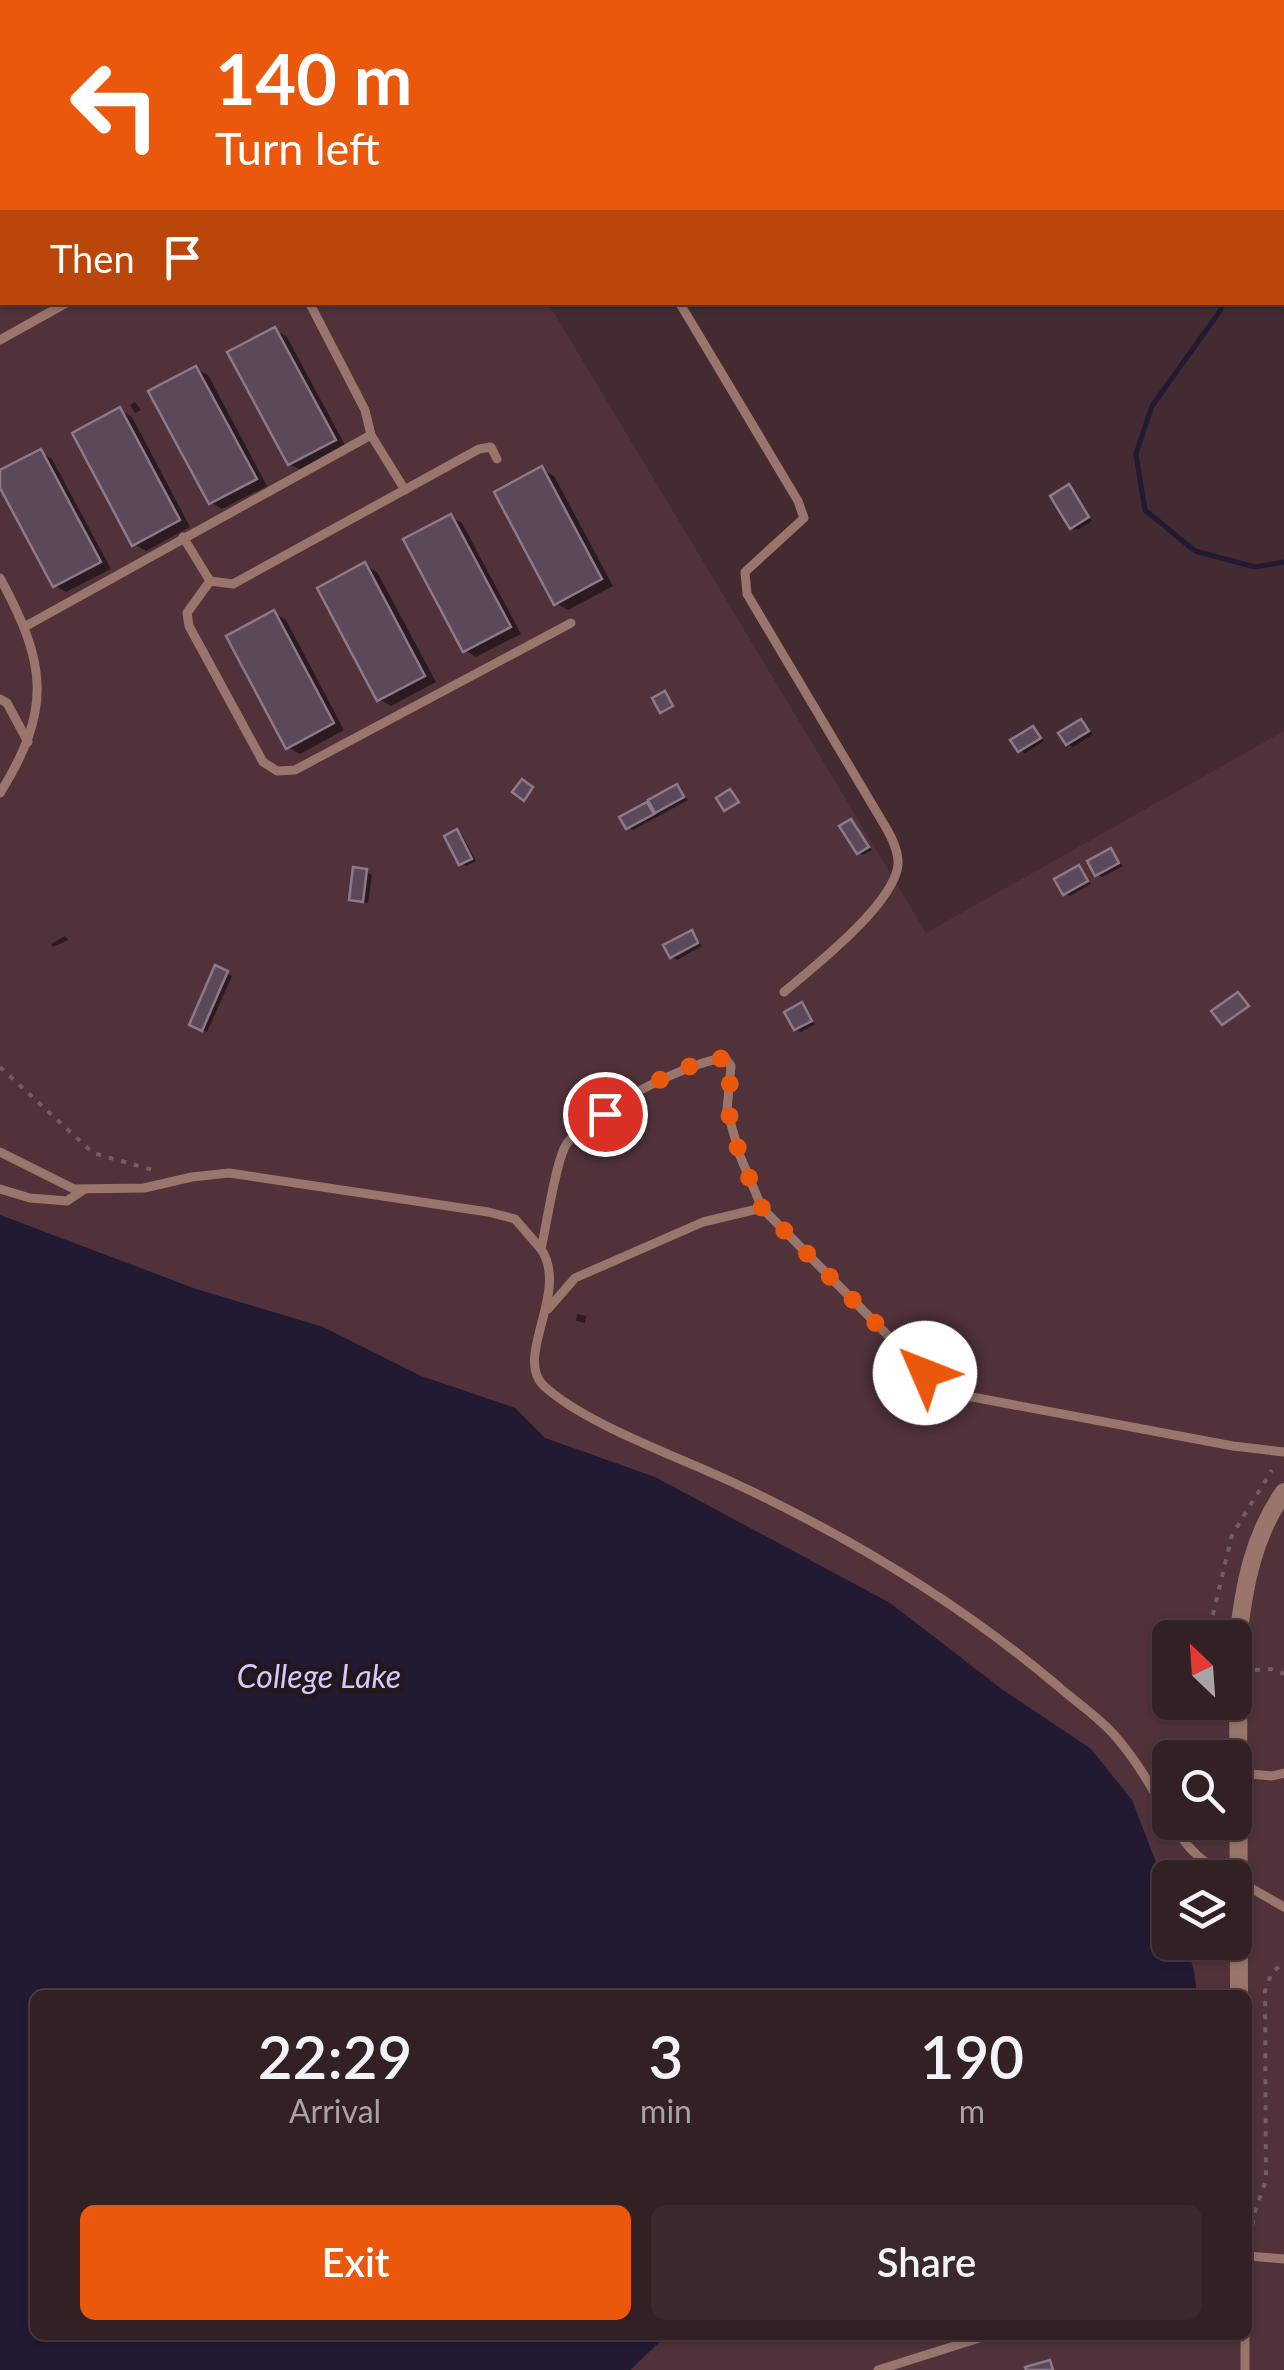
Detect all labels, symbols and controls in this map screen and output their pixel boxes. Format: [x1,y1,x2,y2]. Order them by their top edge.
text: 140 m [215,36,412,120]
icon: left [50,40,180,170]
text: Turn left [215,121,380,175]
icon: arrive [155,230,210,285]
text: Then [50,235,135,281]
pin [563,1072,648,1157]
icon: arrive [578,1087,633,1142]
position arrow [873,1321,977,1425]
north arrow [1152,1620,1252,1720]
map controls [1152,1620,1252,1960]
water label: College Lake [237,1656,401,1695]
button: search [1152,1740,1252,1840]
button: layers [1152,1860,1252,1960]
text: 22:29 [258,2020,412,2092]
text: 3 [649,2020,683,2092]
text: 190 [920,2020,1024,2092]
text: Arrival [289,2091,381,2130]
text: min [640,2091,692,2130]
text: m [959,2091,985,2130]
button: Exit [80,2205,631,2320]
button: Share [651,2205,1202,2320]

